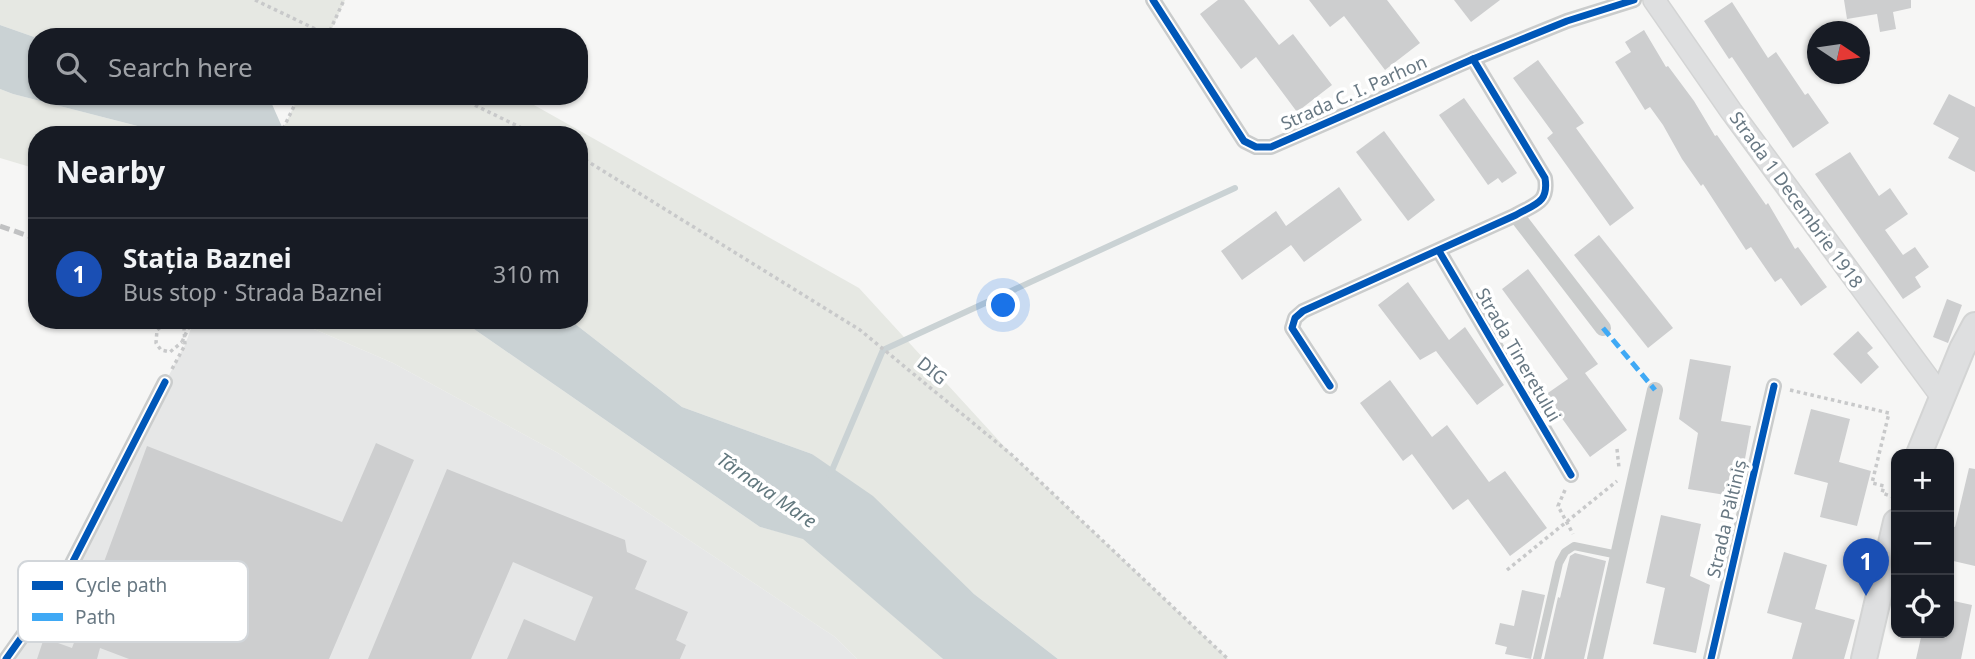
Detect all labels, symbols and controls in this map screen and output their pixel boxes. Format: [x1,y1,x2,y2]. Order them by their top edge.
north arrow [1807,21,1870,84]
search box [28,28,588,105]
icon: search [52,48,90,86]
text: Search here [108,49,253,85]
street label: Strada C. I. Parhon [1277,49,1430,135]
street label: Strada 1 Decembrie 1918 [1725,106,1869,292]
text: Nearby [56,151,165,192]
text: Stația Baznei [123,240,291,276]
text: 1 [72,258,86,290]
text: 310 m [493,258,560,290]
text: Bus stop · Strada Baznei [123,276,382,308]
street label: Strada Tineretului [1471,283,1567,426]
your location [986,288,1020,322]
street label: DIG [913,351,953,390]
water label: Târnava Mare [712,446,822,534]
map controls [1891,449,1954,638]
button: + [1891,449,1954,512]
street label: Strada Păltiniș [1701,457,1751,580]
button: − [1891,512,1954,575]
pin: 1 [1843,538,1889,596]
legend [18,561,248,642]
text: Cycle path [75,572,167,598]
button: locate [1891,575,1954,638]
text: Path [75,604,116,630]

